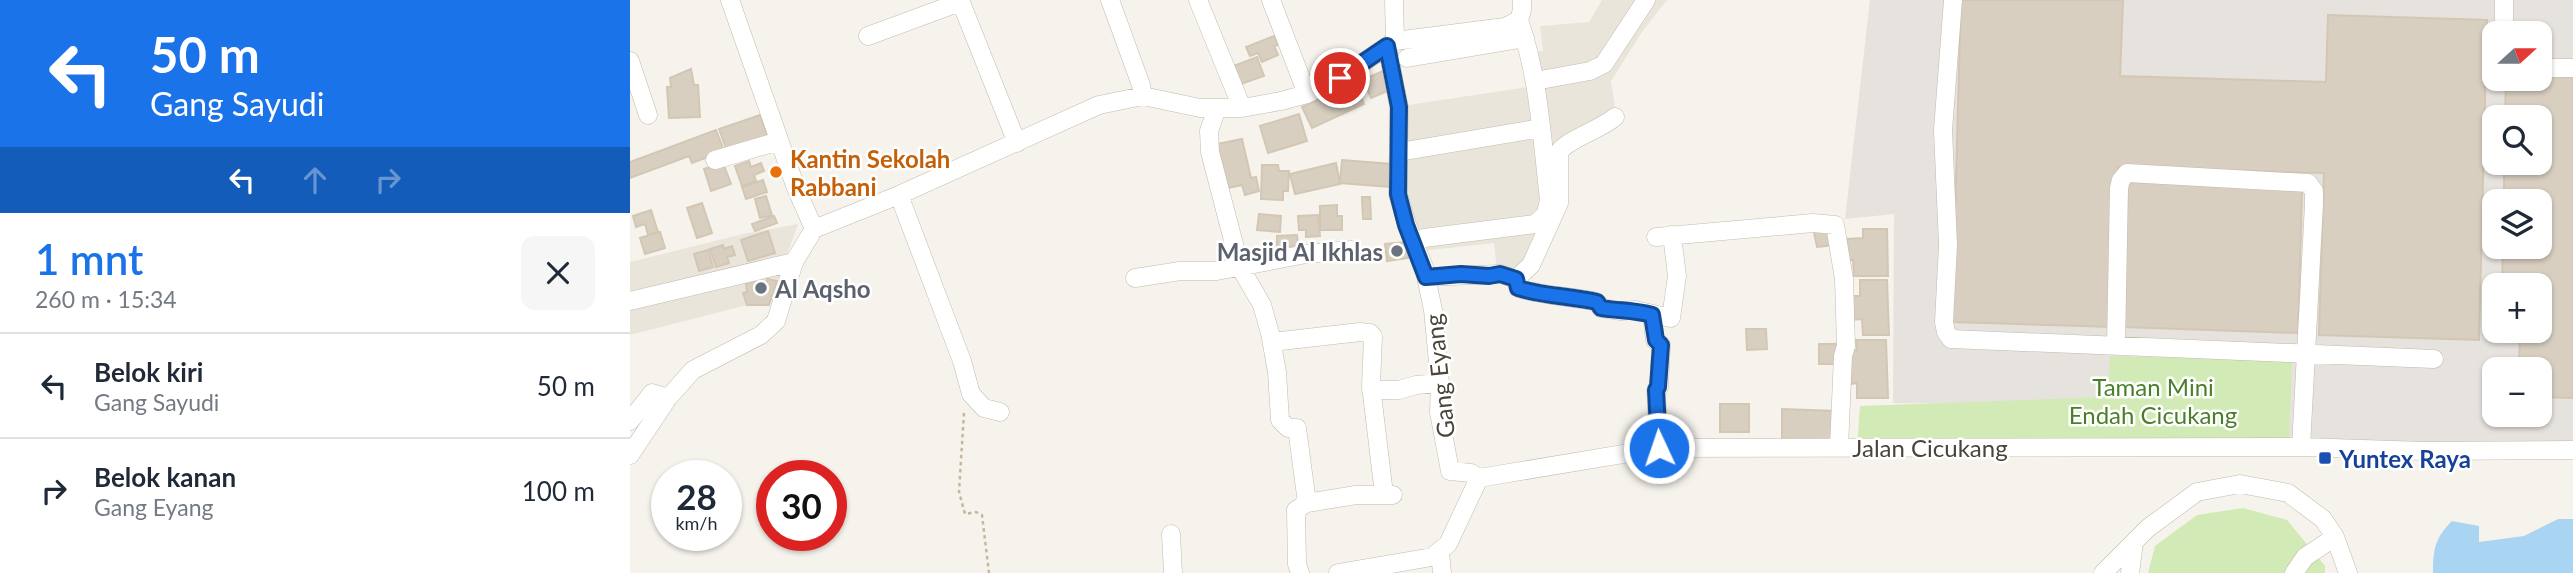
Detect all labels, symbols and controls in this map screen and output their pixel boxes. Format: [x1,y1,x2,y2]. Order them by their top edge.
north arrow [2482,21,2552,91]
map controls [2482,21,2552,427]
text: 50 m [150,25,260,83]
icon: left [35,28,126,119]
pin [1310,48,1370,108]
icon: arrive [1321,59,1359,97]
text: Gang Sayudi [150,84,324,123]
button: search [2482,105,2552,175]
place label: Kantin Sekolah Rabbani [790,144,950,201]
icon: left [223,161,261,199]
icon: ahead [296,161,334,199]
icon: right [369,161,407,199]
marker: Kantin Sekolah Rabbani [768,164,784,180]
button: layers [2482,189,2552,259]
text: 1 mnt [35,234,143,284]
button: close [521,236,595,310]
place label: Masjid Al Ikhlas [1217,237,1383,266]
marker: Masjid Al Ikhlas [1389,243,1405,259]
button: + [2482,273,2552,343]
place label: Al Aqsho [774,274,871,303]
marker: Al Aqsho [753,280,769,296]
text: 260 m · 15:34 [35,285,177,313]
street label: Gang Eyang [1418,312,1460,440]
text: Belok kiri [94,356,203,388]
button: − [2482,357,2552,427]
icon: left [35,367,73,405]
text: 50 m [537,370,595,402]
park label: Taman Mini Endah Cicukang [2069,372,2237,429]
text: Gang Sayudi [94,388,219,416]
position arrow [1622,411,1696,485]
street label: Jalan Cicukang [1852,433,2008,462]
place label: Yuntex Raya [2338,444,2471,473]
marker: Yuntex Raya [2317,450,2333,466]
speed limit sign: 30 [756,460,847,551]
text: Belok kanan [94,461,236,493]
icon: right [35,472,73,510]
text: 100 m [522,475,595,507]
text: 28 [676,475,717,517]
text: Gang Eyang [94,493,213,521]
text: km/h [675,512,718,534]

